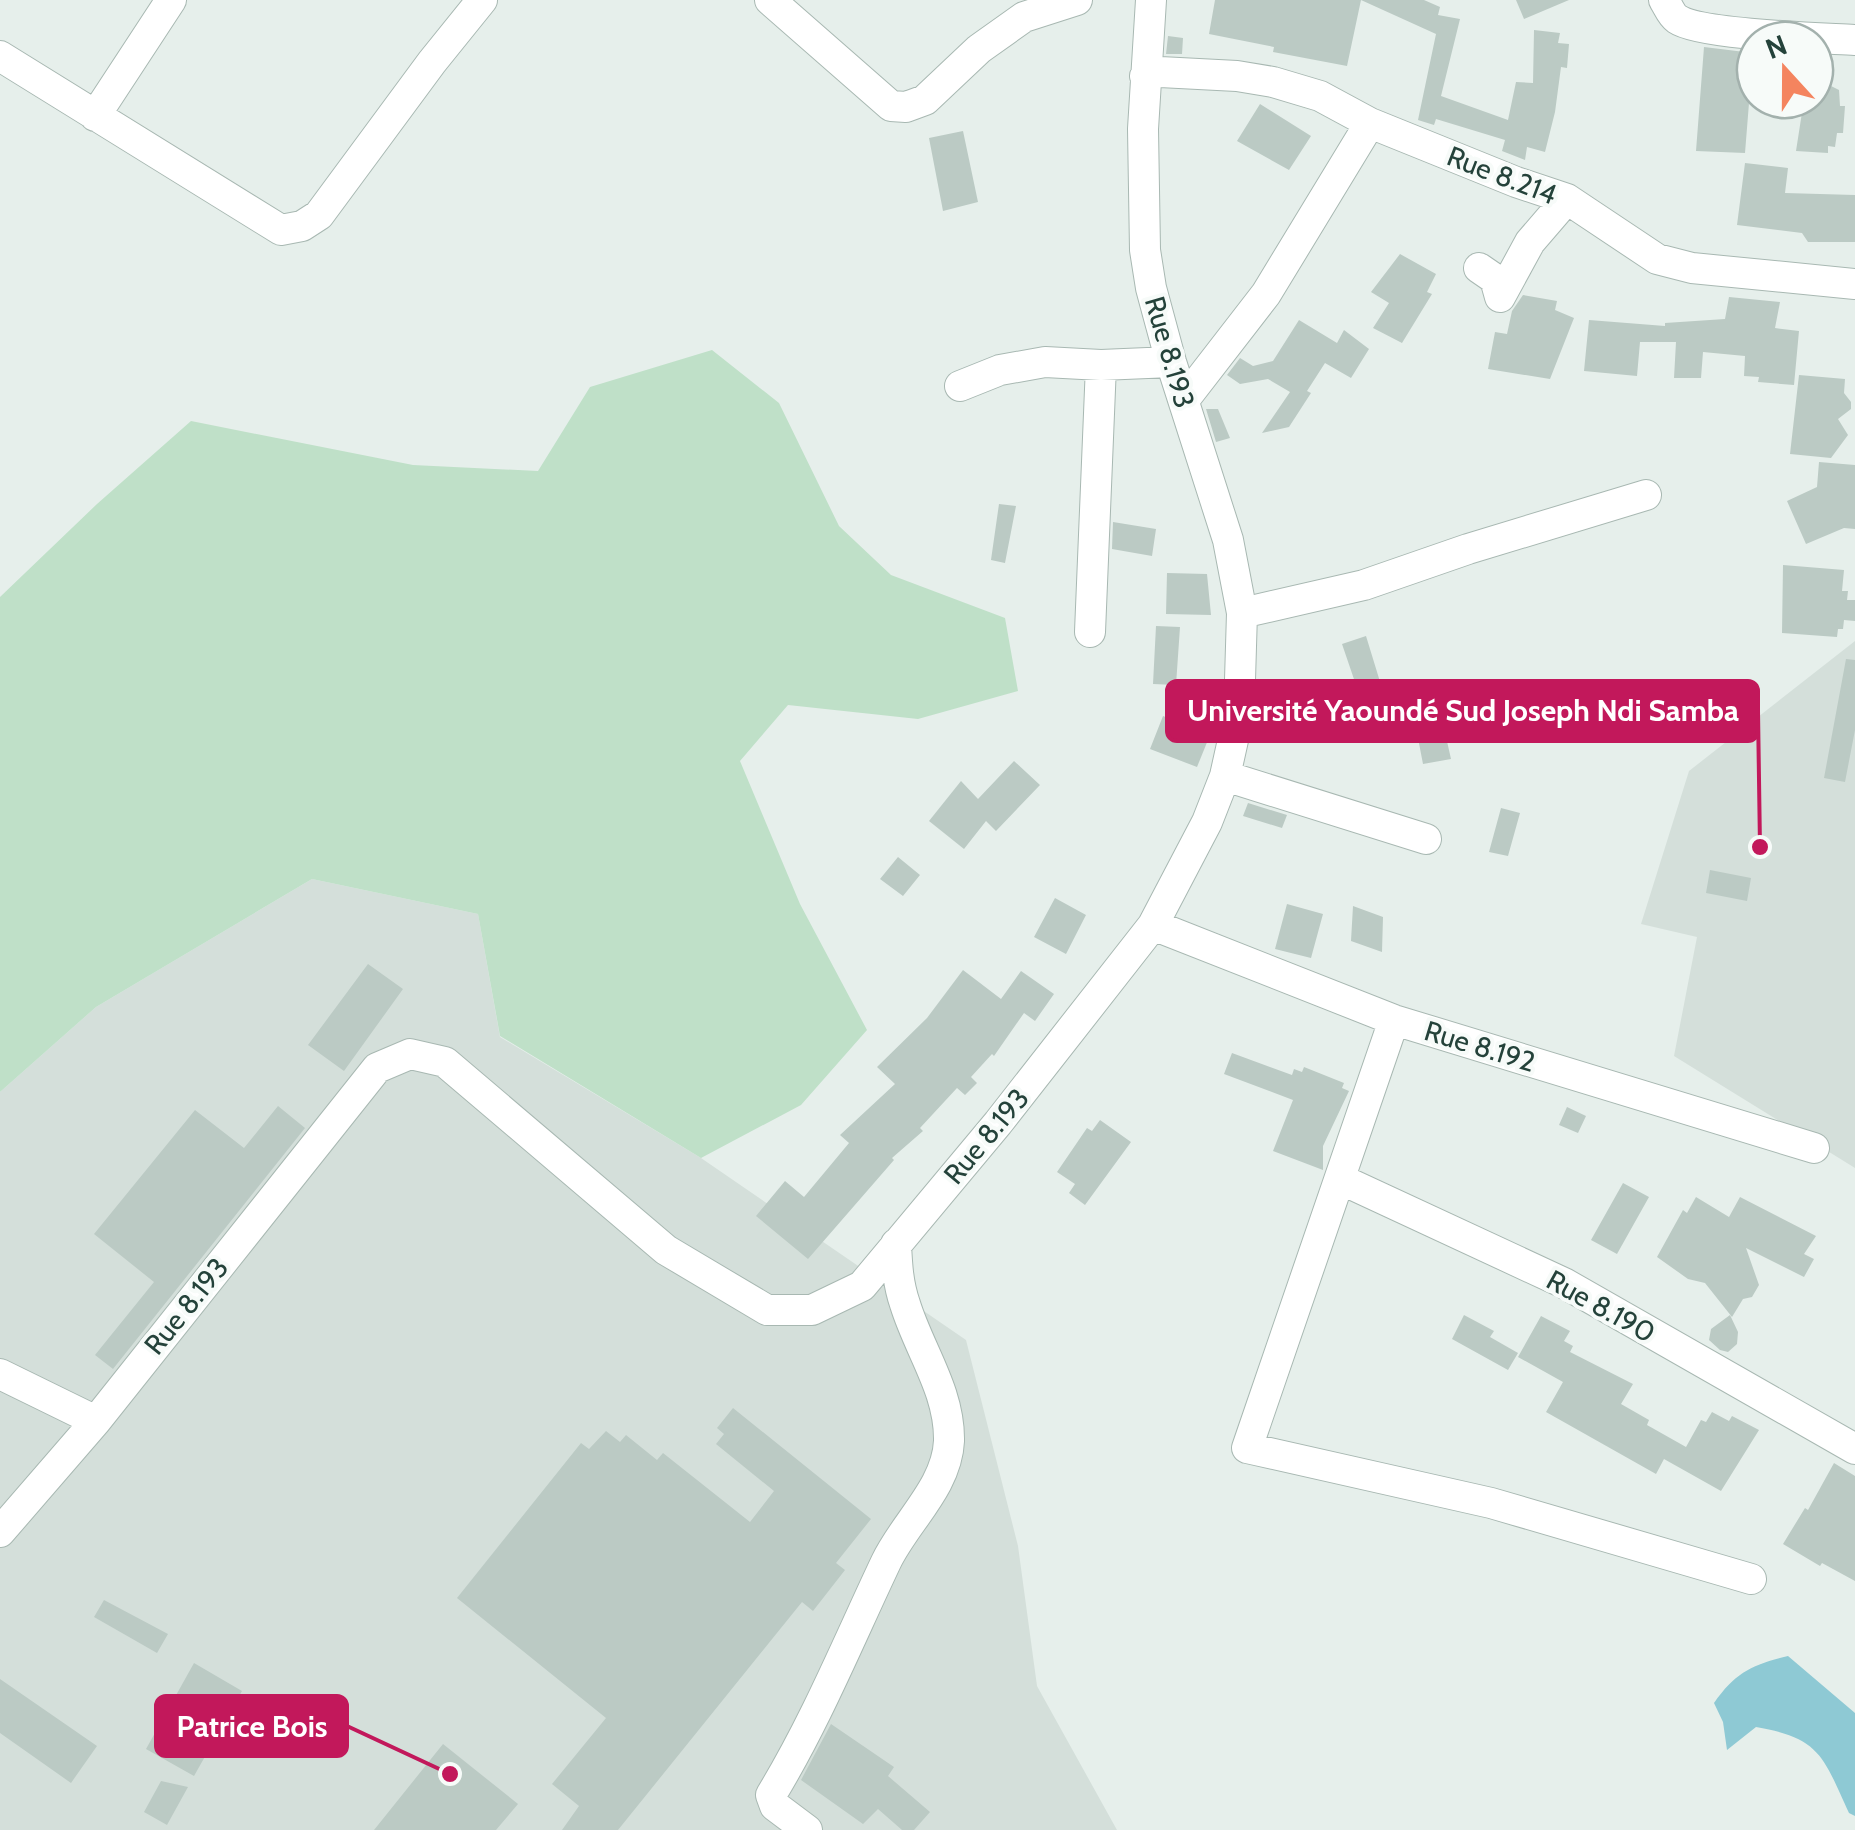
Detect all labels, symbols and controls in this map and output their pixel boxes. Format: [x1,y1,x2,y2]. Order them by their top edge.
north arrow [1735,20,1835,120]
text: N [1761,27,1791,66]
street label: Rue 8.214 [1442,139,1562,211]
street label: Rue 8.193 [1138,292,1202,412]
callout: Université Yaoundé Sud Joseph Ndi Samba [1167,681,1758,741]
text: Université Yaoundé Sud Joseph Ndi Samba [1187,692,1739,729]
street label: Rue 8.192 [1421,1013,1539,1079]
street label: Rue 8.193 [936,1081,1036,1191]
street label: Rue 8.193 [137,1251,235,1361]
street label: Rue 8.190 [1541,1262,1661,1350]
callout: Patrice Bois [156,1696,347,1756]
text: Patrice Bois [176,1708,328,1745]

